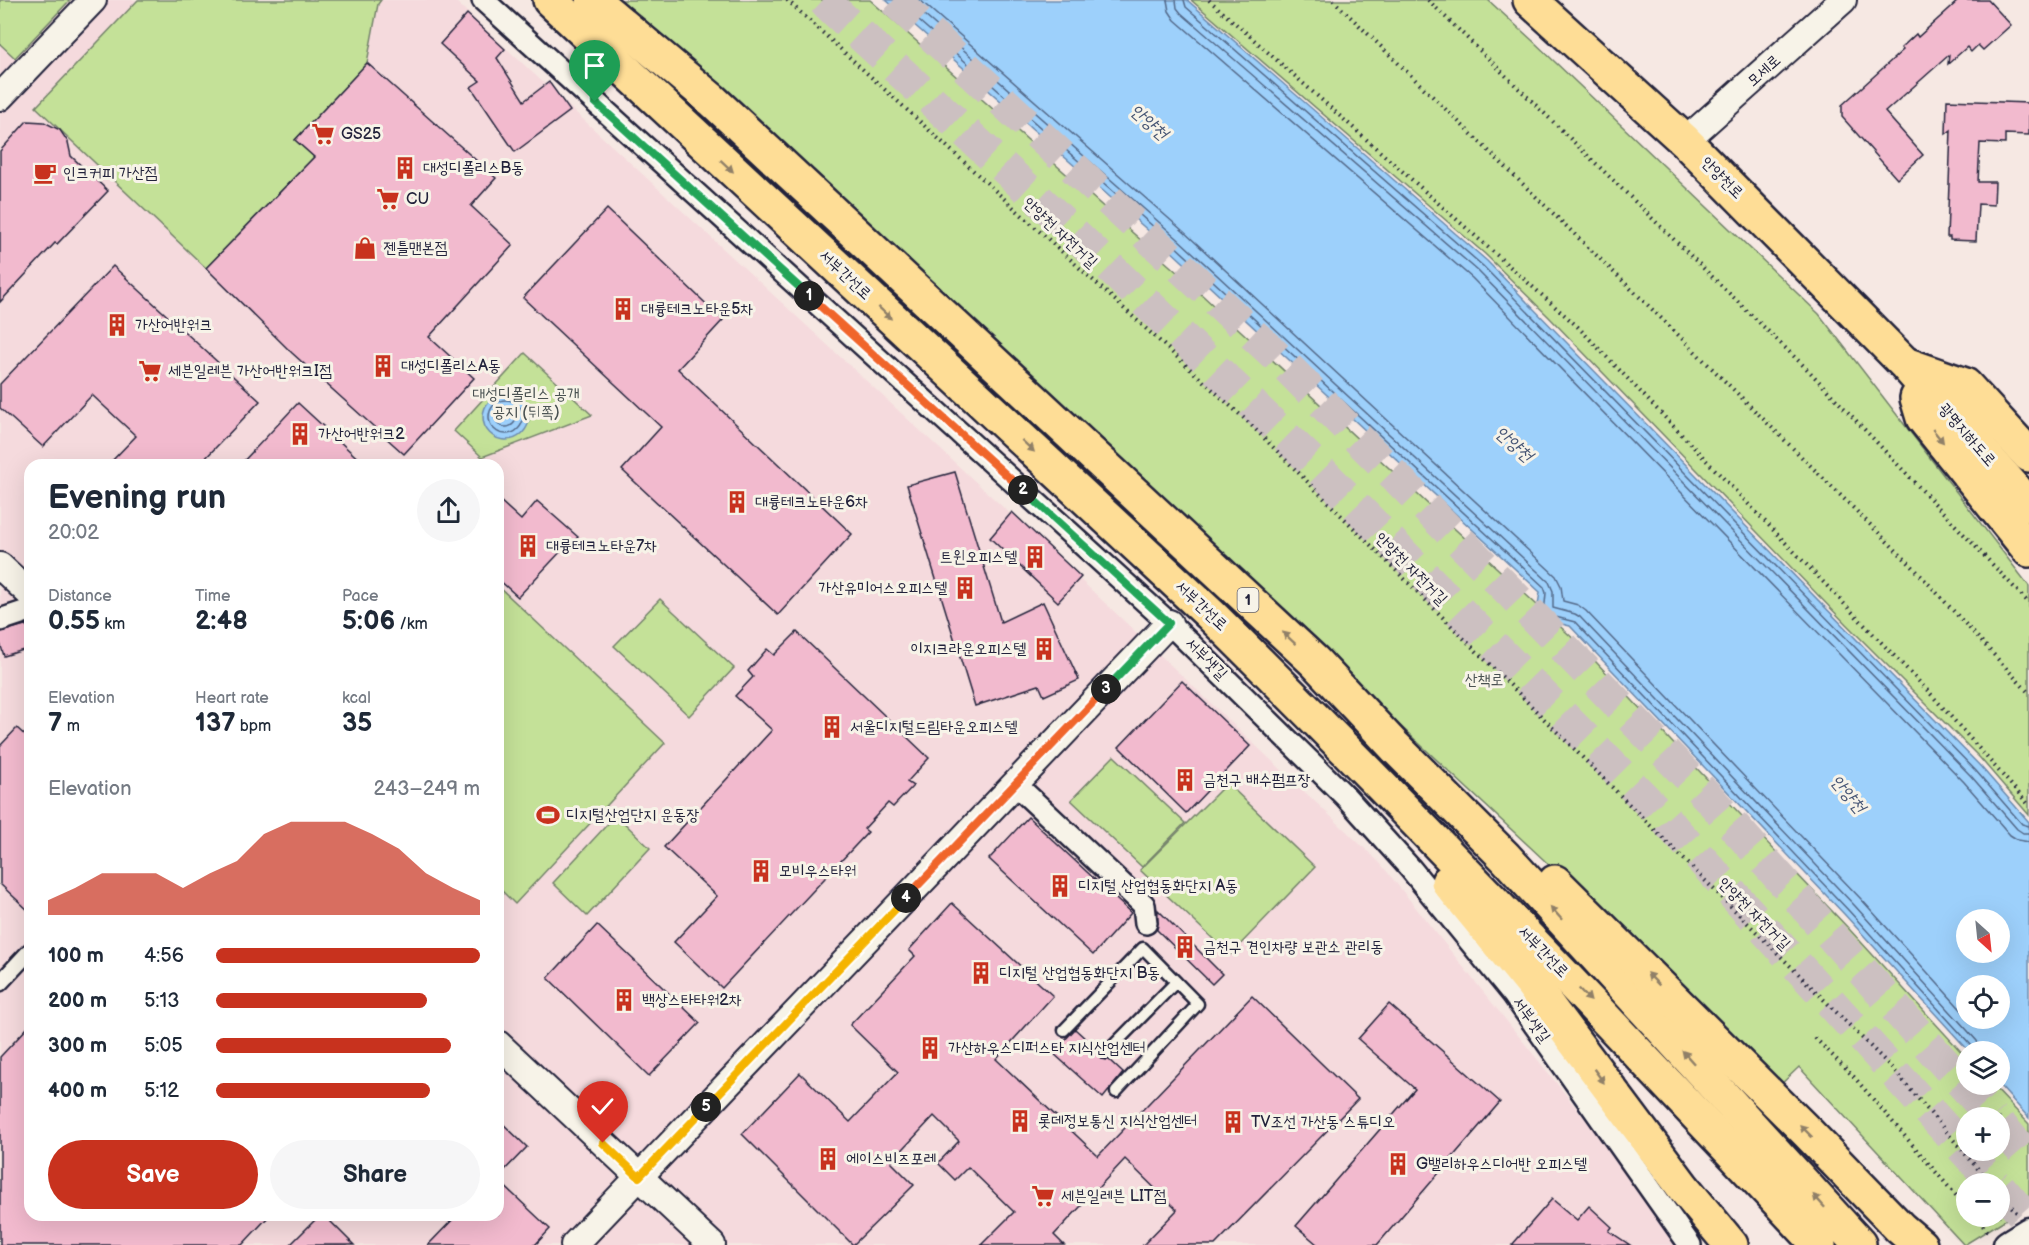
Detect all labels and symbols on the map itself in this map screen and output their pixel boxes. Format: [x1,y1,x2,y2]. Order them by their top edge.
pin [569,40,620,102]
street label: 모세로 [1743,51,1785,91]
water label: 안양천 [1126,100,1173,145]
supermarket icon: GS25 [310,121,336,147]
place label: GS25 [341,125,381,144]
street label: 안양천로 [1697,153,1747,203]
building icon: 대성디폴리스B동 [392,155,418,181]
place label: 대성디폴리스B동 [423,159,524,178]
one-way arrow [719,159,734,173]
cafe icon: 인크커피 가산점 [32,160,58,186]
place label: 인크커피 가산점 [63,164,158,183]
supermarket icon: CU [375,186,401,212]
place label: CU [406,190,429,209]
street label: 안양천 자전거길 [1019,194,1101,272]
shop icon: 젠틀맨본점 [352,235,378,261]
place label: 젠틀맨본점 [383,239,448,258]
street label: 서부간선로 [815,246,875,304]
pin: 1 [794,281,824,311]
building icon: 대륭테크노타운5차 [610,296,636,322]
place label: 대륭테크노타운5차 [641,300,753,319]
one-way arrow [877,306,892,319]
building icon: 가산어반워크 [104,312,130,338]
place label: 가산어반워크 [135,316,212,335]
building icon: 대성디폴리스A동 [370,353,396,379]
place label: 대성디폴리스A동 [401,357,501,376]
supermarket icon: 세븐일레븐 가산어반워크I점 [137,358,163,384]
place label: 세븐일레븐 가산어반워크I점 [168,362,332,381]
park label: 대성디폴리스 공개 공지 (뒤쪽) [472,385,580,422]
street label: 광명지하도로 [1934,400,2000,470]
building icon: 가산어반워크2 [287,421,313,447]
water label: 안양천 [1491,422,1538,467]
place label: 가산어반워크2 [318,425,405,444]
one-way arrow [1931,428,1944,444]
one-way arrow [1021,438,1035,452]
pin: 2 [1008,475,1038,505]
building icon: 대륭테크노타운6차 [724,489,750,515]
place label: 대륭테크노타운6차 [755,493,868,512]
street label: 안양천 자전거길 [1371,529,1451,609]
building icon: 대륭테크노타운7차 [515,533,541,559]
place label: 대륭테크노타운7차 [546,537,657,556]
building icon: 트윈오피스텔 [1022,544,1048,570]
place label: 트윈오피스텔 [940,548,1017,567]
building icon: 가산유미어스오피스텔 [952,575,978,601]
street label: 서부간선로 [1171,577,1231,635]
place label: 가산유미어스오피스텔 [818,579,947,598]
road number: 1 [1238,588,1258,612]
one-way arrow [1282,632,1297,645]
street label: 서부샛길 [1181,634,1231,684]
building icon: 이지크라운오피스텔 [1031,636,1057,662]
place label: 이지크라운오피스텔 [910,640,1026,659]
park label: 산책로 [1465,671,1503,690]
pin: 3 [1091,674,1121,704]
building icon: 서울디지털드림타운오피스텔 [819,714,845,740]
place label: 서울디지털드림타운오피스텔 [850,718,1018,737]
building icon: 금천구 배수펌프장 [1172,767,1198,793]
place label: 금천구 배수펌프장 [1203,771,1310,790]
water label: 안양천 [1826,771,1871,819]
sports icon: 디지털산업단지 운동장 [535,802,561,828]
place label: 디지털산업단지 운동장 [566,806,699,825]
building icon: 모비우스타워 [748,858,774,884]
place label: 모비우스타워 [779,862,856,881]
building icon: 디지털 산업협동화단지 A동 [1047,873,1073,899]
street label: 안양천 자전거길 [1714,874,1794,954]
place label: 디지털 산업협동화단지 A동 [1078,877,1238,896]
pin: 4 [891,883,921,913]
one-way arrow [1549,906,1563,921]
north arrow [1956,909,2010,963]
street label: 서부간선로 [1514,922,1572,982]
building icon: 금천구 견인차량 보관소 관리동 [1172,934,1198,960]
place label: 금천구 견인차량 보관소 관리동 [1203,938,1383,957]
building icon: 디지털 산업협동화단지 B동 [968,960,994,986]
place label: 디지털 산업협동화단지 B동 [999,964,1160,983]
one-way arrow [1646,972,1660,986]
building icon: 백상스타타워2차 [611,987,637,1013]
one-way arrow [1578,988,1592,1002]
place label: 백상스타타워2차 [642,991,742,1010]
street label: 서부샛길 [1508,994,1554,1047]
building icon: 가산하우스디퍼스타 지식산업센터 [917,1035,943,1061]
place label: 가산하우스디퍼스타 지식산업센터 [948,1039,1145,1058]
one-way arrow [1682,1050,1695,1065]
one-way arrow [1593,1067,1605,1083]
pin [577,1081,628,1143]
pin: 5 [691,1092,721,1122]
building icon: 롯데정보통신 지식산업센터 [1007,1108,1033,1134]
building icon: TV조선 가산동 스튜디오 [1220,1109,1246,1135]
place label: 롯데정보통신 지식산업센터 [1038,1112,1197,1131]
place label: TV조선 가산동 스튜디오 [1251,1113,1395,1132]
one-way arrow [1798,1124,1813,1138]
building icon: 에이스비즈포레 [815,1146,841,1172]
place label: 에이스비즈포레 [846,1150,936,1169]
building icon: G밸리하우스디어반 오피스텔 [1385,1151,1411,1177]
place label: G밸리하우스디어반 오피스텔 [1416,1155,1587,1174]
supermarket icon: 세븐일레븐 LIT점 [1030,1183,1056,1209]
place label: 세븐일레븐 LIT점 [1061,1187,1166,1206]
one-way arrow [1813,1194,1826,1209]

